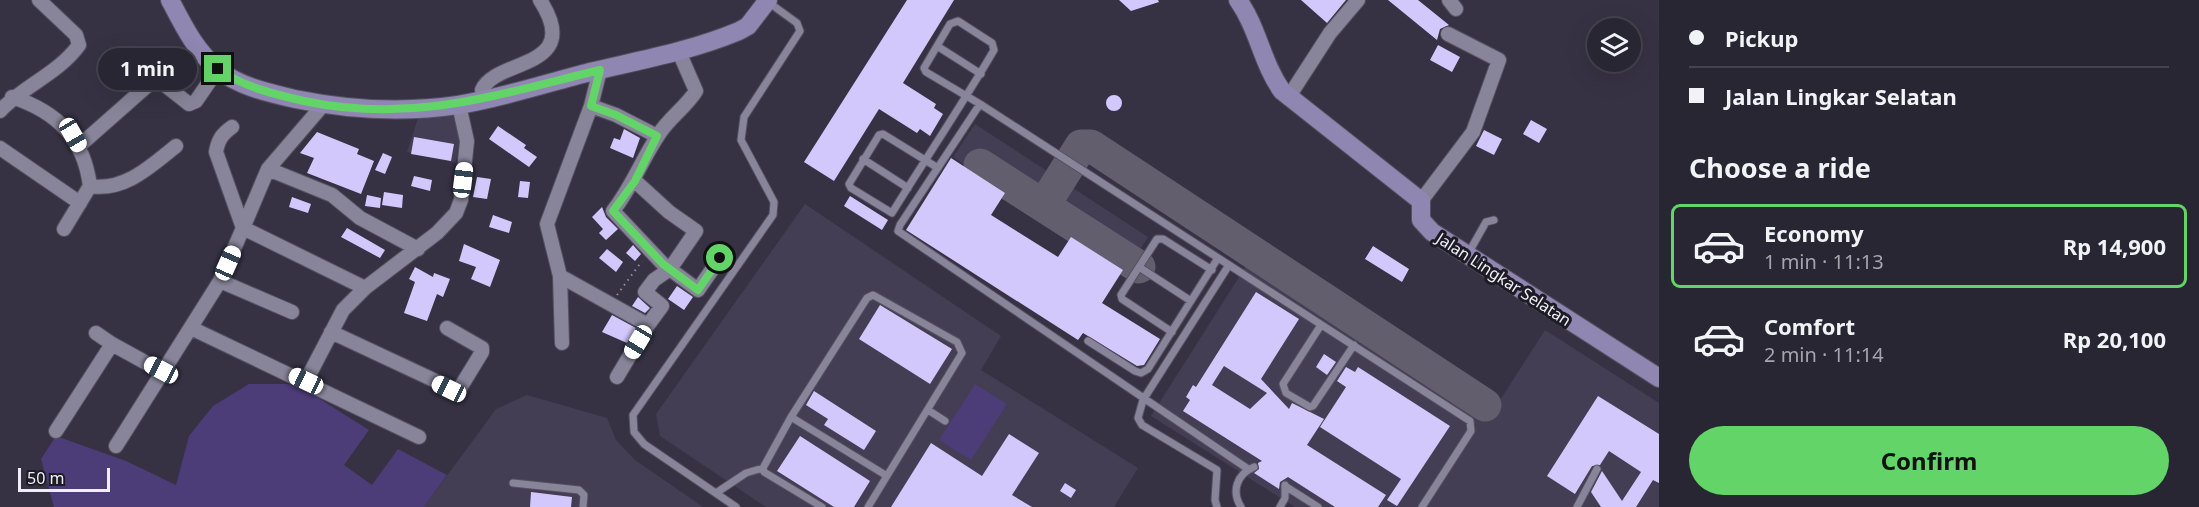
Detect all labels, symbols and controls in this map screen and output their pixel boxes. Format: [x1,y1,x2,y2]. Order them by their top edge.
map controls [1587,18,1641,72]
button: layers [1587,18,1641,72]
text: Pickup [1725,23,1798,53]
callout: 1 min [98,48,197,90]
text: 1 min [120,55,175,82]
route end [204,55,231,82]
text: Jalan Lingkar Selatan [1725,81,1957,111]
car [56,115,90,155]
text: Choose a ride [1689,149,1871,186]
car [452,161,474,199]
text: Economy [1764,218,1863,248]
icon: car [1692,219,1746,273]
street label: Jalan Lingkar Selatan [1431,226,1576,331]
text: Rp 14,900 [2063,231,2166,261]
car [212,243,244,283]
route start [706,244,733,271]
text: 1 min · 11:13 [1764,248,1884,275]
text: Comfort [1764,311,1855,341]
icon: car [1692,312,1746,366]
car [621,322,655,362]
text: Rp 20,100 [2063,324,2166,354]
text: 2 min · 11:14 [1764,341,1884,368]
car [141,354,181,386]
car [286,365,326,397]
car [429,373,469,405]
button: Confirm [1689,426,2169,495]
scale bar [18,465,110,492]
text: 50 m [27,467,64,489]

